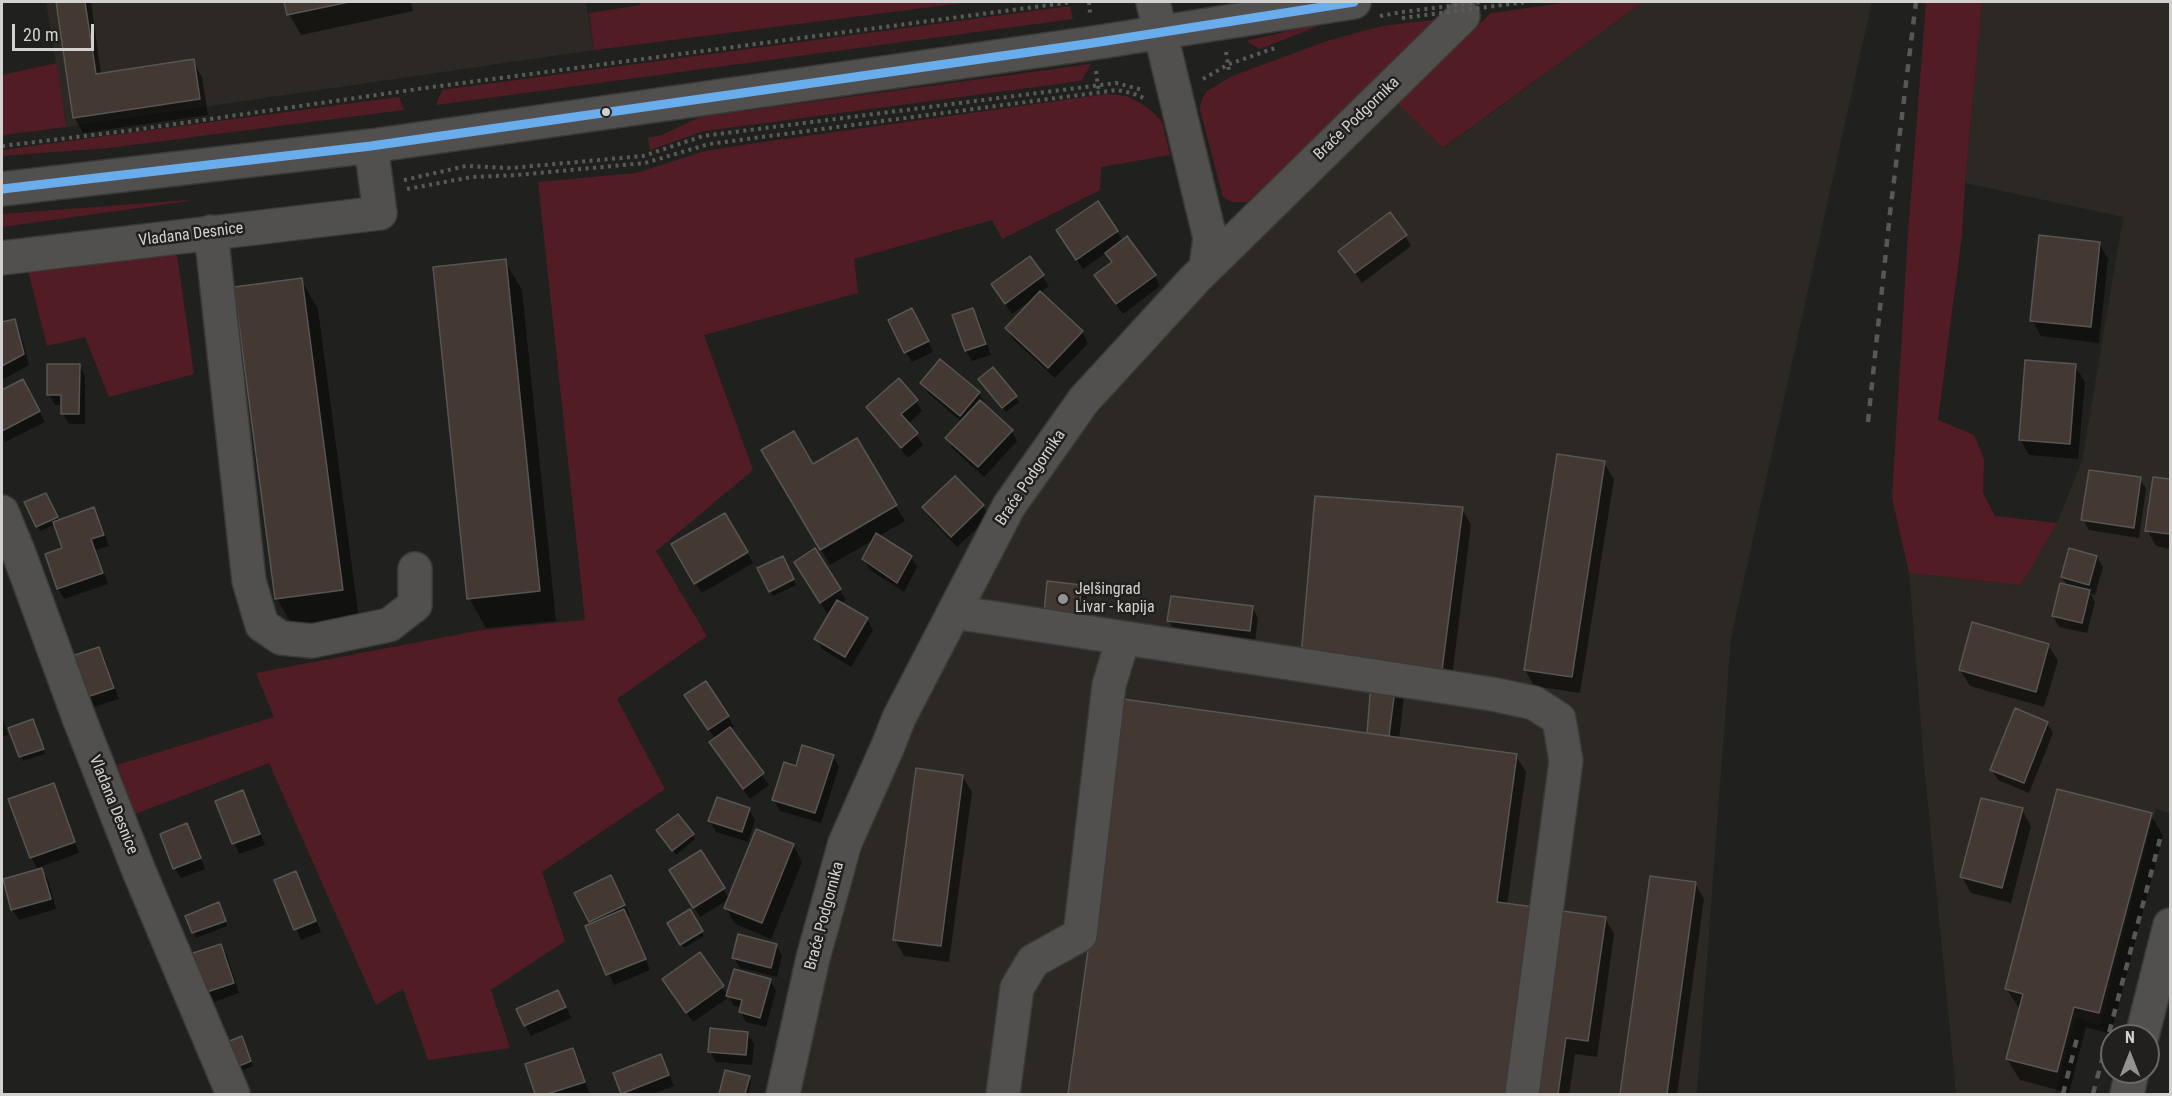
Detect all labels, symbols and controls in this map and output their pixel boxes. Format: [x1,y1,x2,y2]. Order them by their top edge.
scale bar [15,12,98,50]
text: 20 m [23,24,58,45]
street label: Braće Podgornika [1310,73,1404,165]
unlabelled marker [600,106,612,118]
street label: Vladana Desnice [138,219,244,251]
street label: Braće Podgornika [992,426,1070,530]
place label: Jelšingrad Livar - kapija [1075,580,1155,618]
marker: Jelšingrad Livar - kapija [1056,592,1070,606]
street label: Vladana Desnice [84,753,142,857]
street label: Braće Podgornika [801,860,849,972]
north arrow [2100,1024,2160,1084]
text: N [2125,1028,2135,1047]

